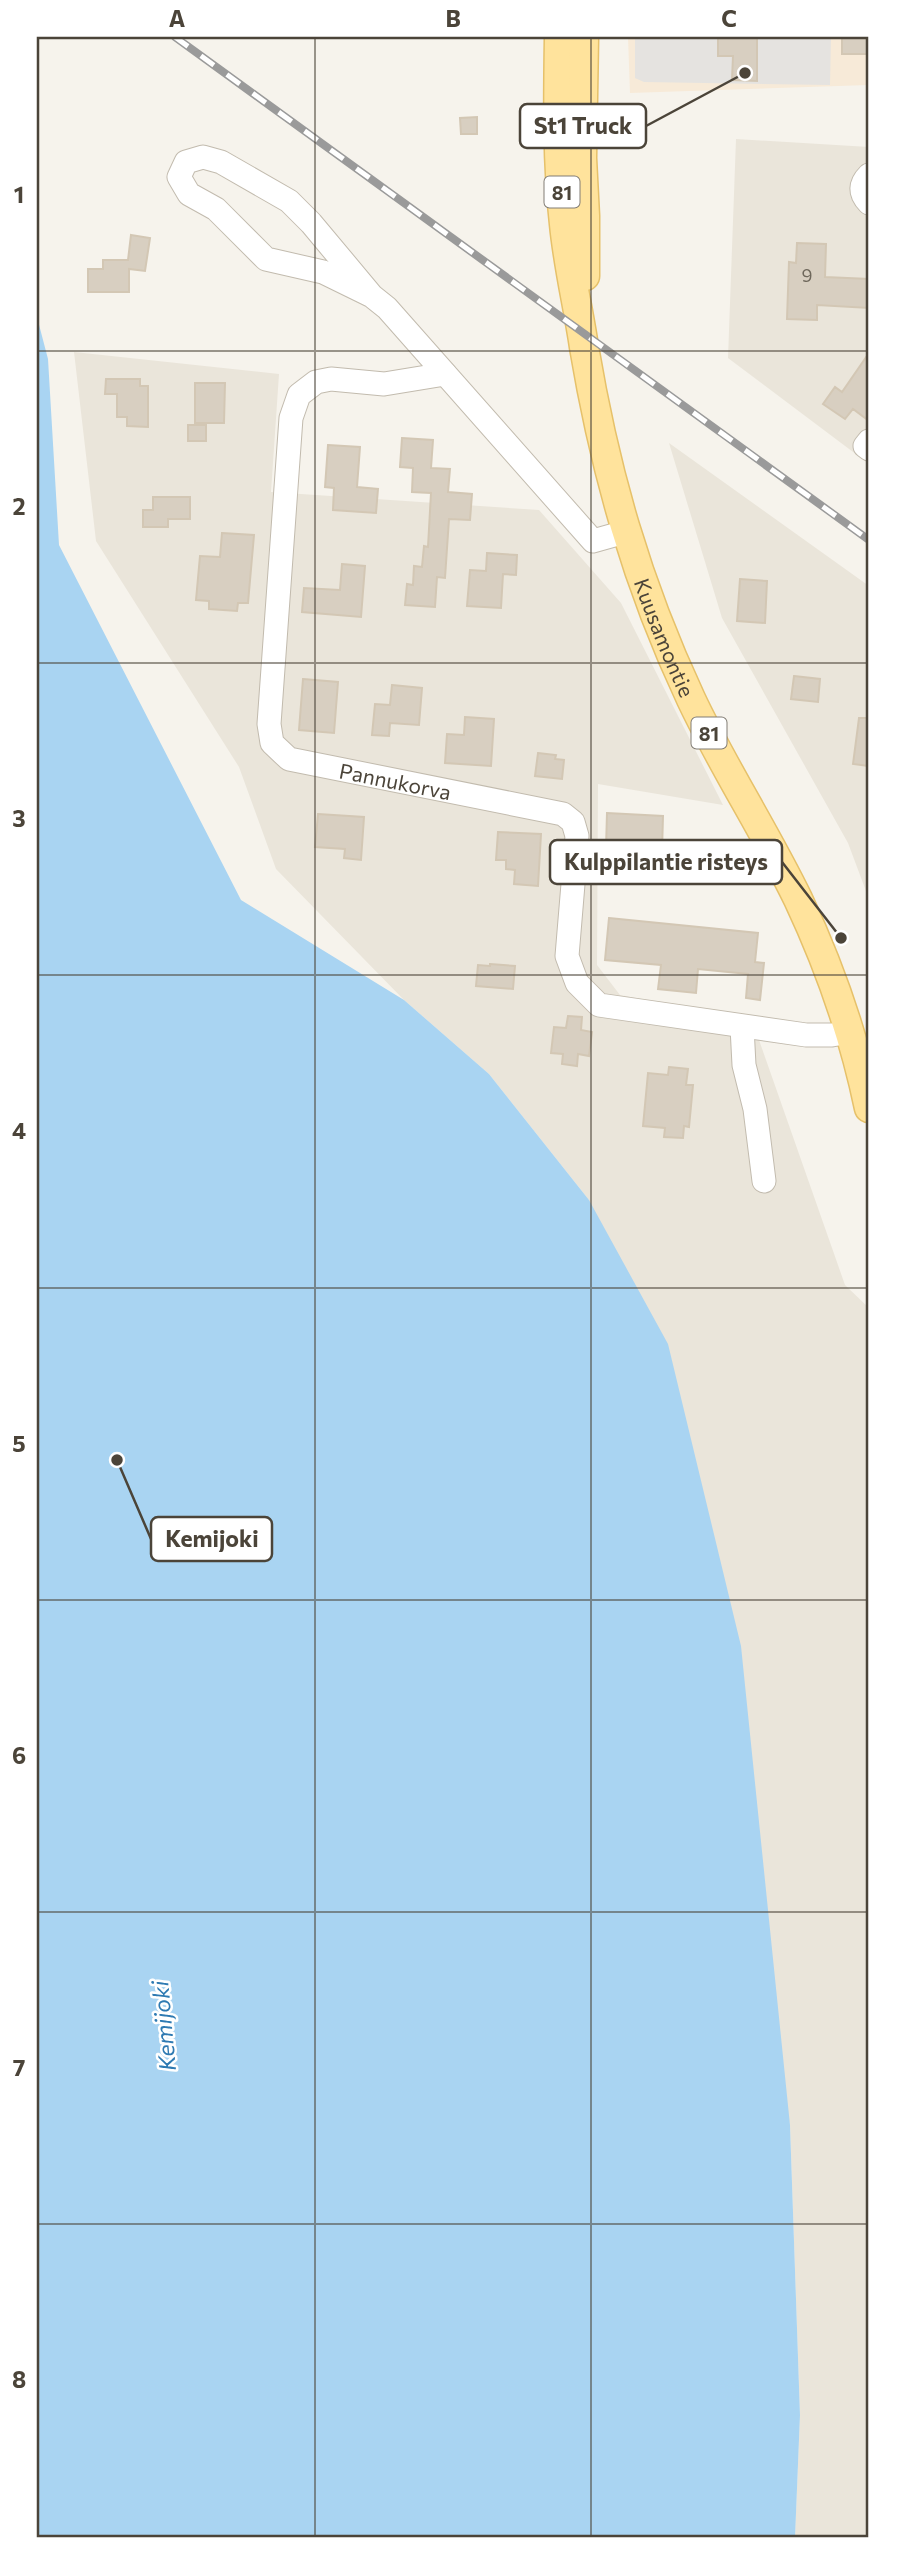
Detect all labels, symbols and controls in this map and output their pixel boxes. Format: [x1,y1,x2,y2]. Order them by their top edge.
text: A [169,4,186,32]
text: B [445,4,461,32]
text: C [721,4,737,32]
callout: St1 Truck [520,104,646,148]
text: St1 Truck [534,111,632,139]
road number: 81 [544,176,580,208]
text: 1 [14,180,24,208]
house number: 9 [802,264,812,286]
text: 2 [12,492,26,520]
street label: Kuusamontie [630,575,701,701]
road number: 81 [692,718,726,748]
street label: Pannukorva [337,757,453,804]
text: 3 [12,804,26,832]
callout: Kulppilantie risteys [550,840,782,884]
text: Kulppilantie risteys [564,847,768,875]
text: 4 [12,1116,26,1144]
text: 5 [12,1429,26,1457]
callout: Kemijoki [151,1517,272,1561]
text: Kemijoki [165,1524,259,1552]
text: 6 [12,1741,26,1769]
water label: Kemijoki [145,1979,181,2072]
text: 7 [13,2053,25,2081]
text: 8 [12,2365,26,2393]

